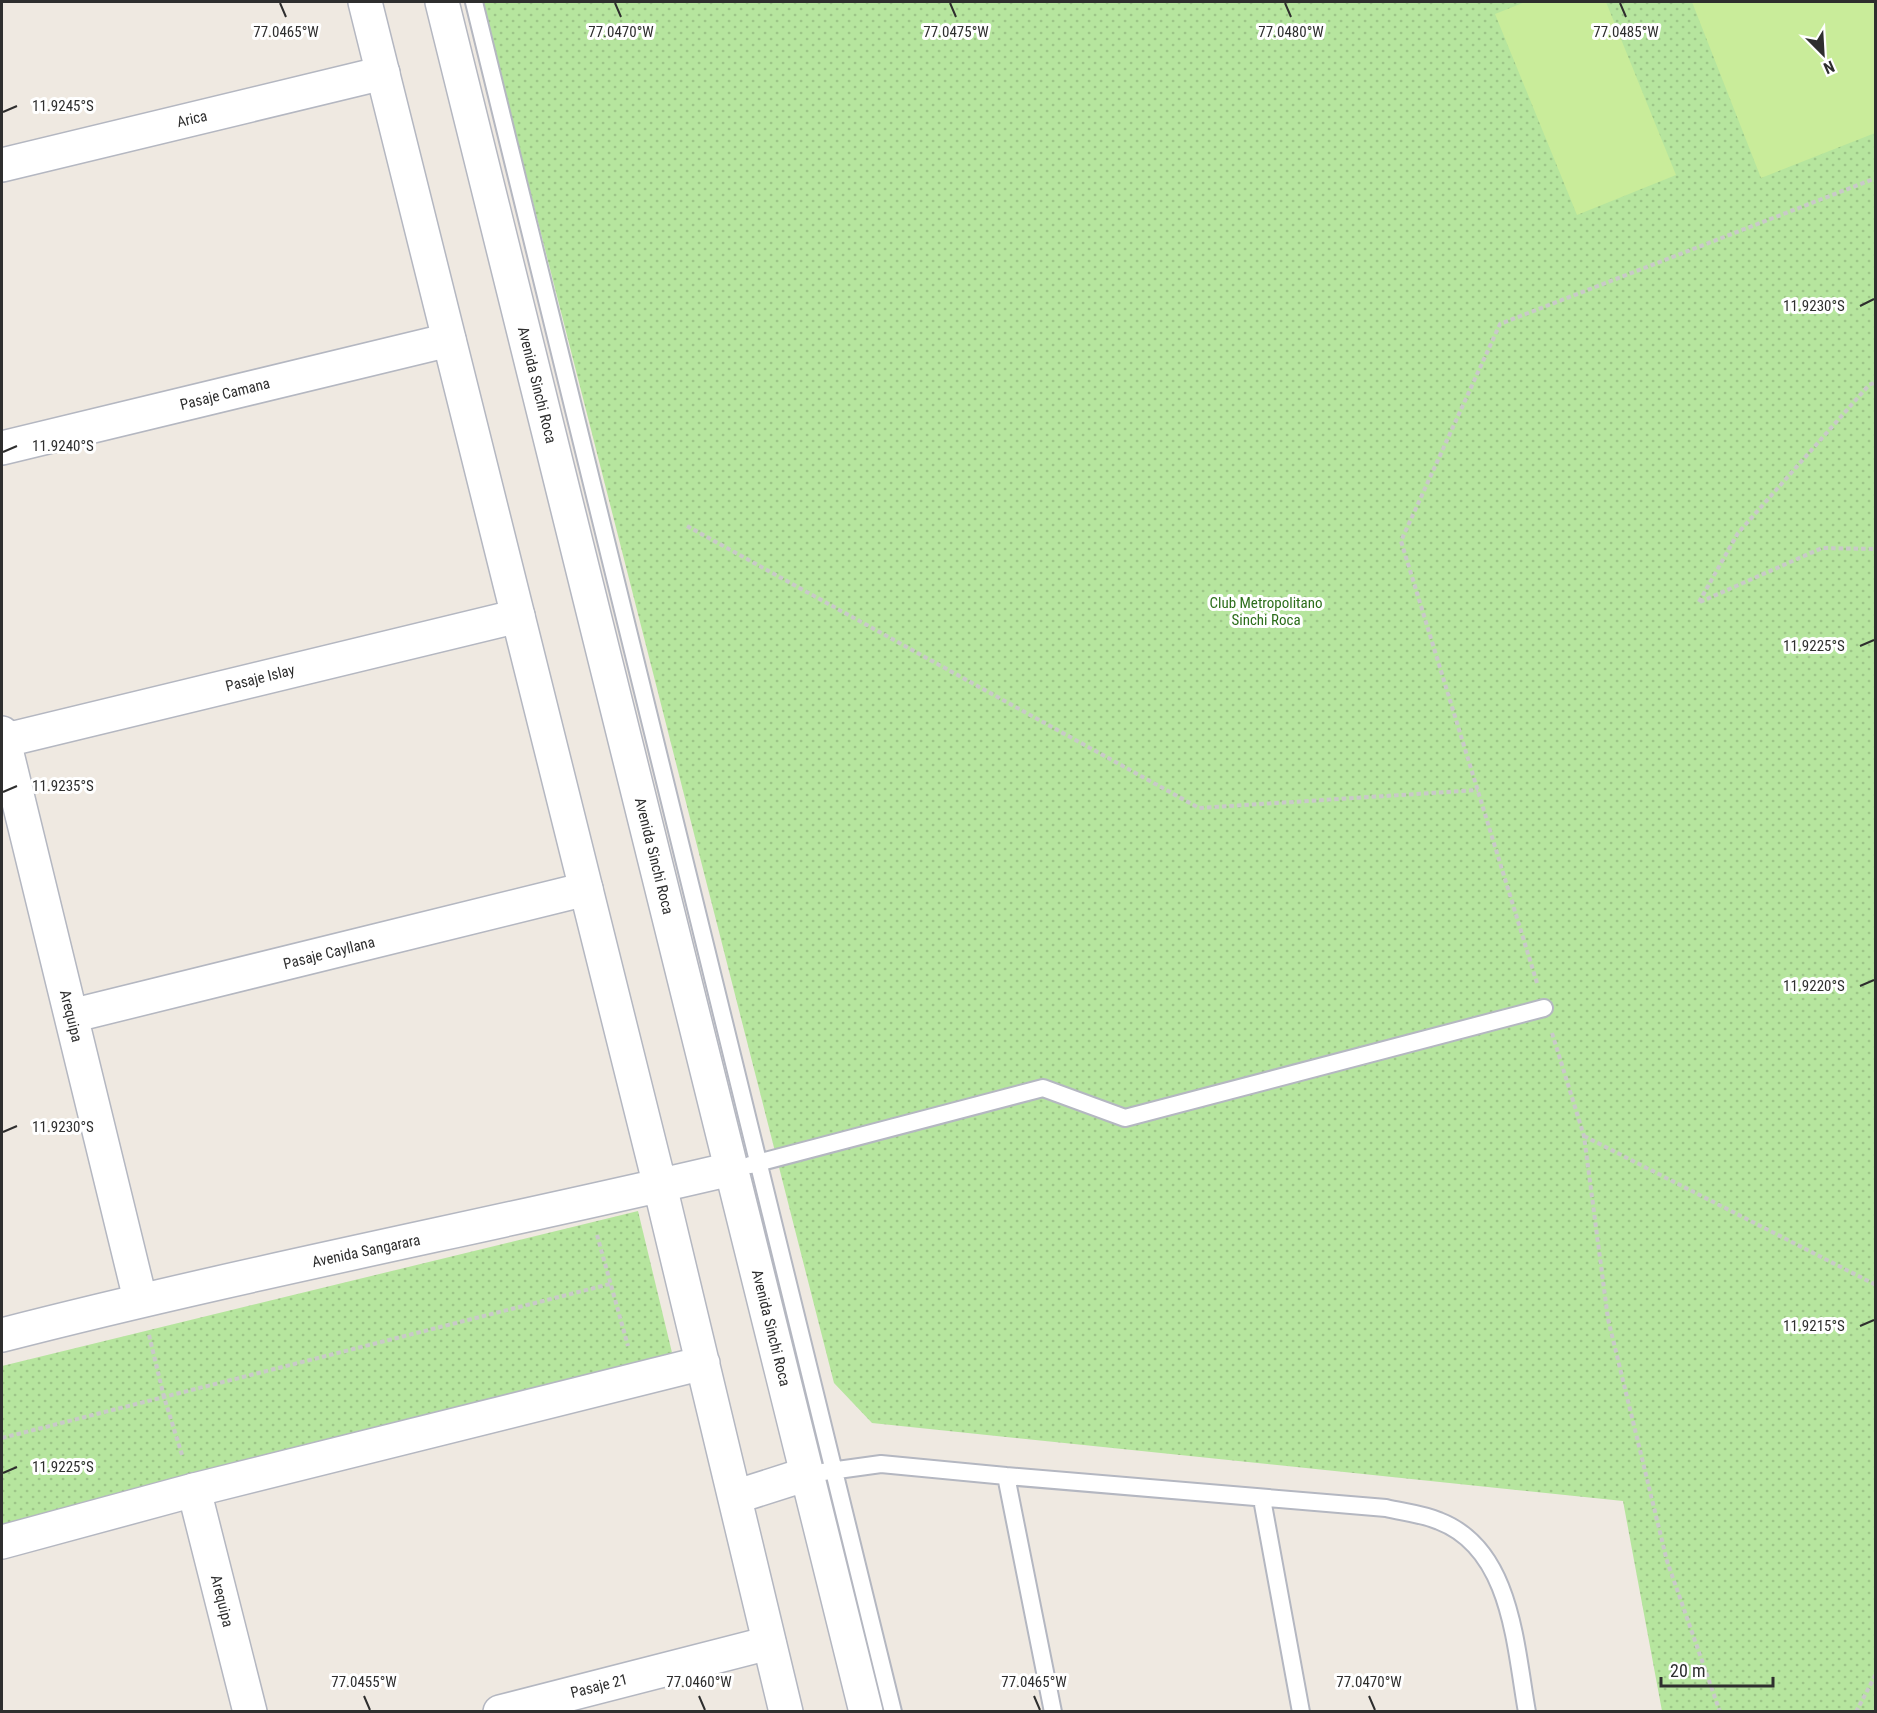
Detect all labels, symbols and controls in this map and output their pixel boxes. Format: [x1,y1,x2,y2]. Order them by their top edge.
text: 77.0465°W [253,23,319,41]
text: 77.0470°W [588,23,654,41]
text: 77.0475°W [923,23,989,41]
text: 77.0480°W [1258,23,1324,41]
text: 77.0485°W [1593,23,1659,41]
north arrow [1793,24,1853,84]
text: N [1821,57,1837,78]
text: 11.9245°S [32,97,94,115]
street label: Arica [175,107,209,131]
text: 11.9230°S [1783,297,1845,315]
street label: Avenida Sinchi Roca [514,325,560,445]
street label: Pasaje Camana [178,374,272,414]
text: 11.9240°S [32,437,94,455]
park label: Club Metropolitano Sinchi Roca [1209,594,1323,629]
text: 11.9225°S [1783,637,1845,655]
street label: Pasaje Islay [224,661,296,695]
text: 11.9235°S [32,777,94,795]
street label: Avenida Sinchi Roca [631,796,677,916]
street label: Pasaje Cayllana [281,933,377,973]
text: 11.9220°S [1783,977,1845,995]
street label: Arequipa [56,988,86,1044]
text: 11.9230°S [32,1118,94,1136]
street label: Avenida Sangarara [310,1231,422,1271]
street label: Avenida Sinchi Roca [748,1268,794,1388]
text: 11.9215°S [1783,1317,1845,1335]
text: 11.9225°S [32,1458,94,1476]
street label: Arequipa [207,1573,237,1629]
scale bar [1661,1650,1774,1688]
text: 20 m [1670,1660,1705,1681]
street label: Pasaje 21 [569,1670,629,1702]
text: 77.0455°W [331,1673,397,1691]
text: 77.0460°W [666,1673,732,1691]
text: 77.0465°W [1001,1673,1067,1691]
text: 77.0470°W [1336,1673,1402,1691]

